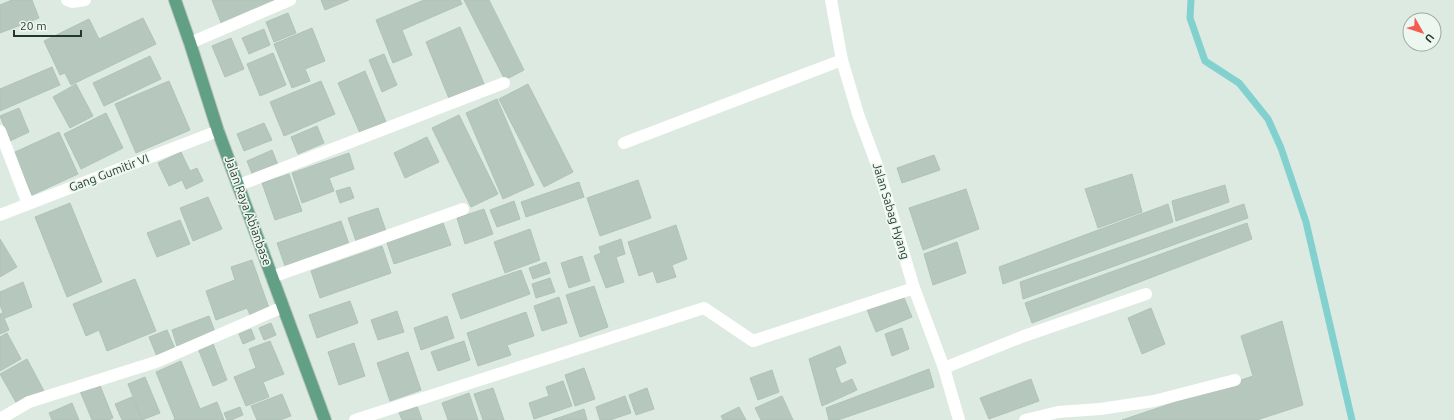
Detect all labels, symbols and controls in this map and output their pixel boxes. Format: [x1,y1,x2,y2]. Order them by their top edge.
scale bar [14,12,81,38]
north arrow [1402,12,1442,52]
text: 20 m [20,19,47,32]
text: U [1423,32,1437,45]
street label: Gang Gumitir VI [67,151,151,194]
street label: Jalan Raya Abianbase [223,155,274,267]
street label: Jalan Sabag Hyang [871,161,912,261]

